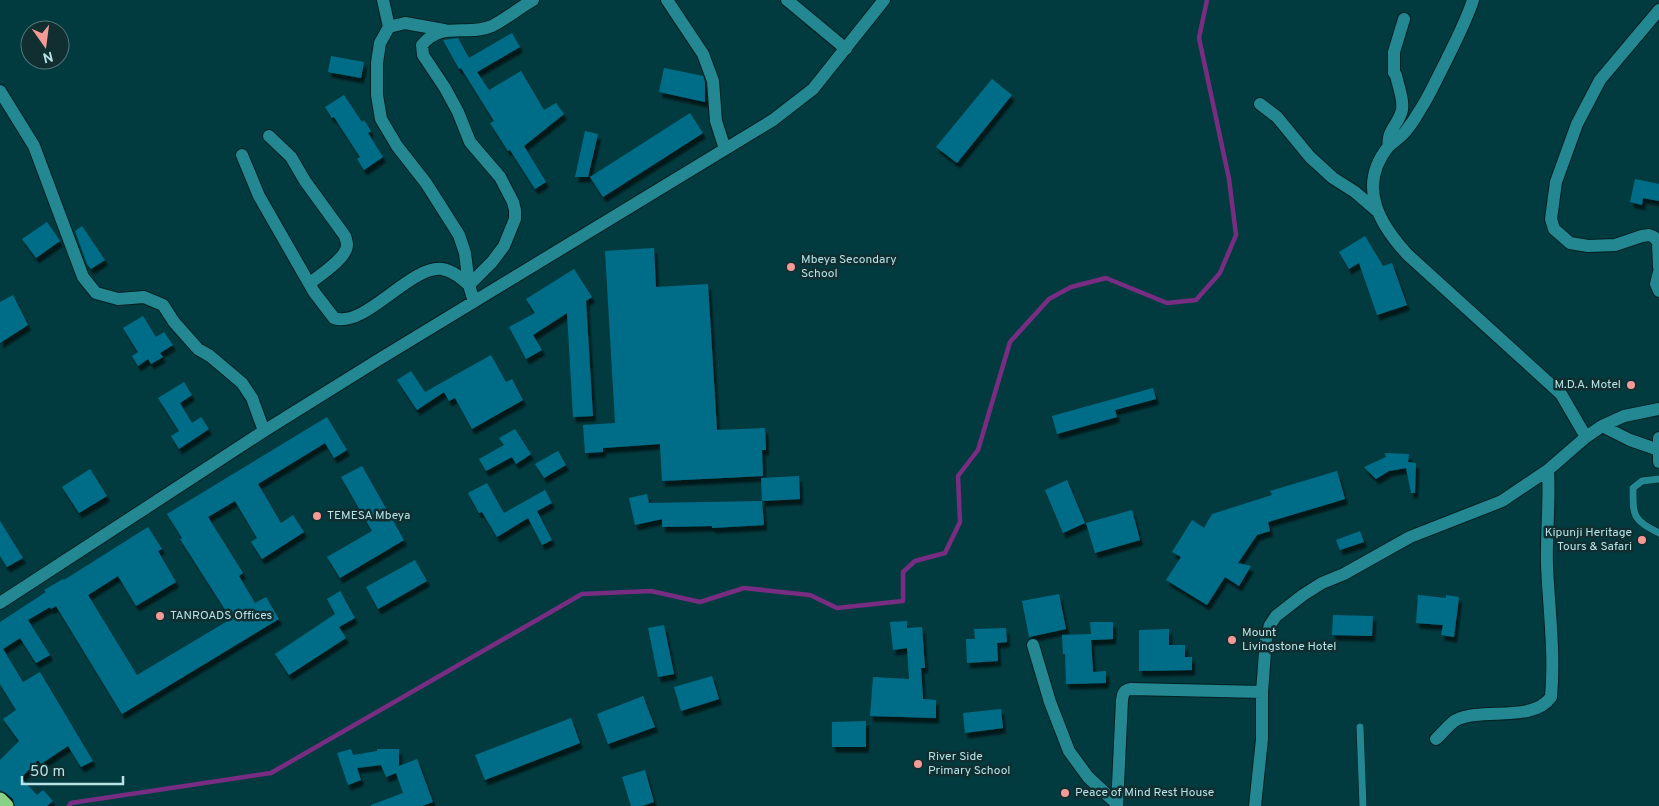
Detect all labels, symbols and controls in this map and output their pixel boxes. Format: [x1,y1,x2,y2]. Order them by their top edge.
north arrow [20,20,70,70]
text: N [41,47,55,66]
place label: Mbeya Secondary School [801,252,897,282]
marker: Mbeya Secondary School [785,261,797,273]
place label: M.D.A. Motel [1554,377,1621,393]
marker: M.D.A. Motel [1625,379,1637,391]
place label: TEMESA Mbeya [327,508,410,524]
marker: TEMESA Mbeya [311,510,323,522]
place label: Kipunji Heritage Tours & Safari [1545,525,1632,555]
marker: Kipunji Heritage Tours & Safari [1636,534,1648,546]
place label: TANROADS Offices [170,608,272,624]
marker: TANROADS Offices [154,610,166,622]
place label: Mount Livingstone Hotel [1242,625,1336,655]
marker: Mount Livingstone Hotel [1226,634,1238,646]
place label: River Side Primary School [928,749,1011,779]
scale bar [22,754,124,786]
marker: River Side Primary School [912,758,924,770]
text: 50 m [30,763,65,782]
place label: Peace of Mind Rest House [1075,785,1214,801]
marker: Peace of Mind Rest House [1059,787,1071,799]

